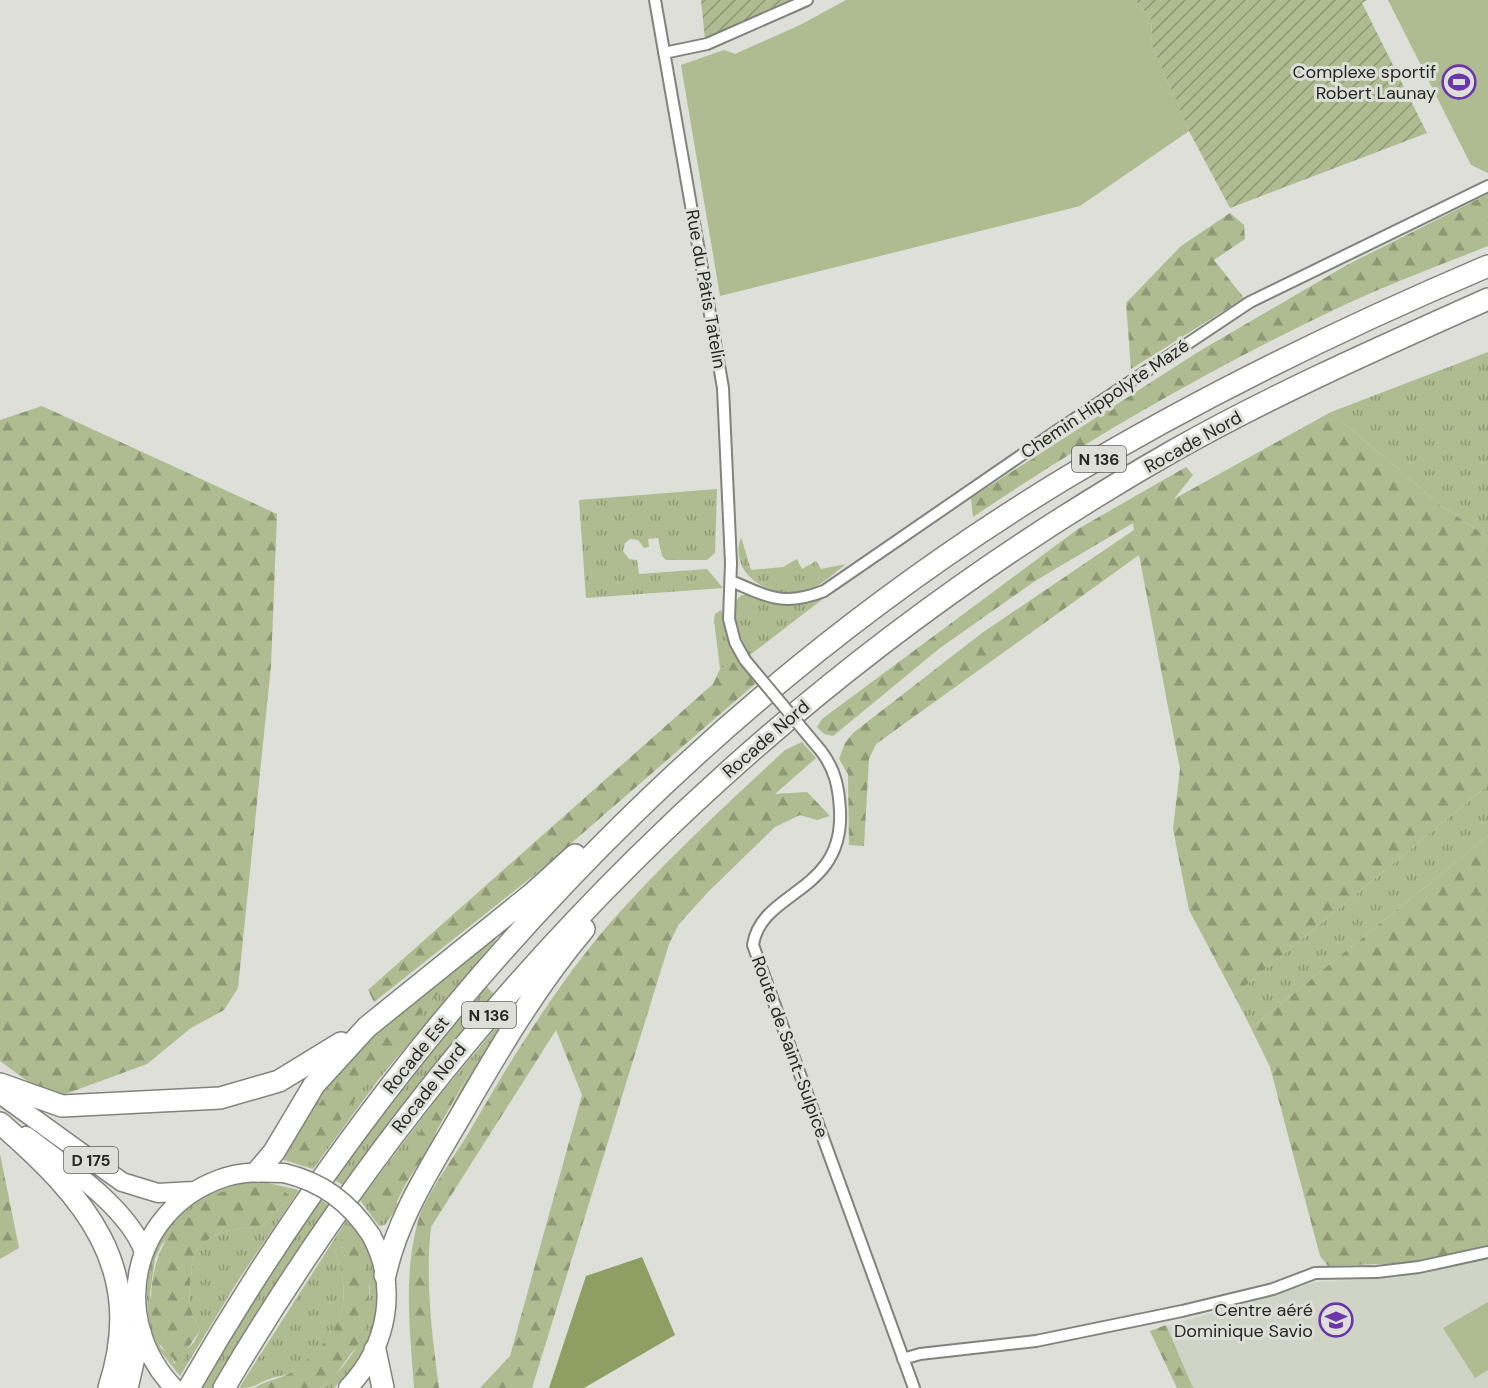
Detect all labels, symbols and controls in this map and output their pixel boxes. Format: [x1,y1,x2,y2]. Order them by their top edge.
place label: Complexe sportif Robert Launay [1293,60,1436,105]
sports icon: Complexe sportif Robert Launay [1441,64,1477,100]
street label: Rue du Pâtis Tatelin [680,208,732,370]
street label: Chemin Hippolyte Mazé [1016,334,1194,464]
street label: Rocade Nord [1140,405,1246,479]
road number: N 136 [1072,446,1126,472]
street label: Rocade Nord [717,695,815,783]
street label: Route de Saint-Sulpice [746,953,834,1141]
road number: N 136 [462,1002,516,1028]
street label: Rocade Est [377,1011,455,1099]
street label: Rocade Nord [386,1038,472,1138]
road number: D 175 [64,1147,118,1173]
place label: Centre aéré Dominique Savio [1174,1298,1313,1343]
school or university icon: Centre aéré Dominique Savio [1318,1302,1354,1338]

